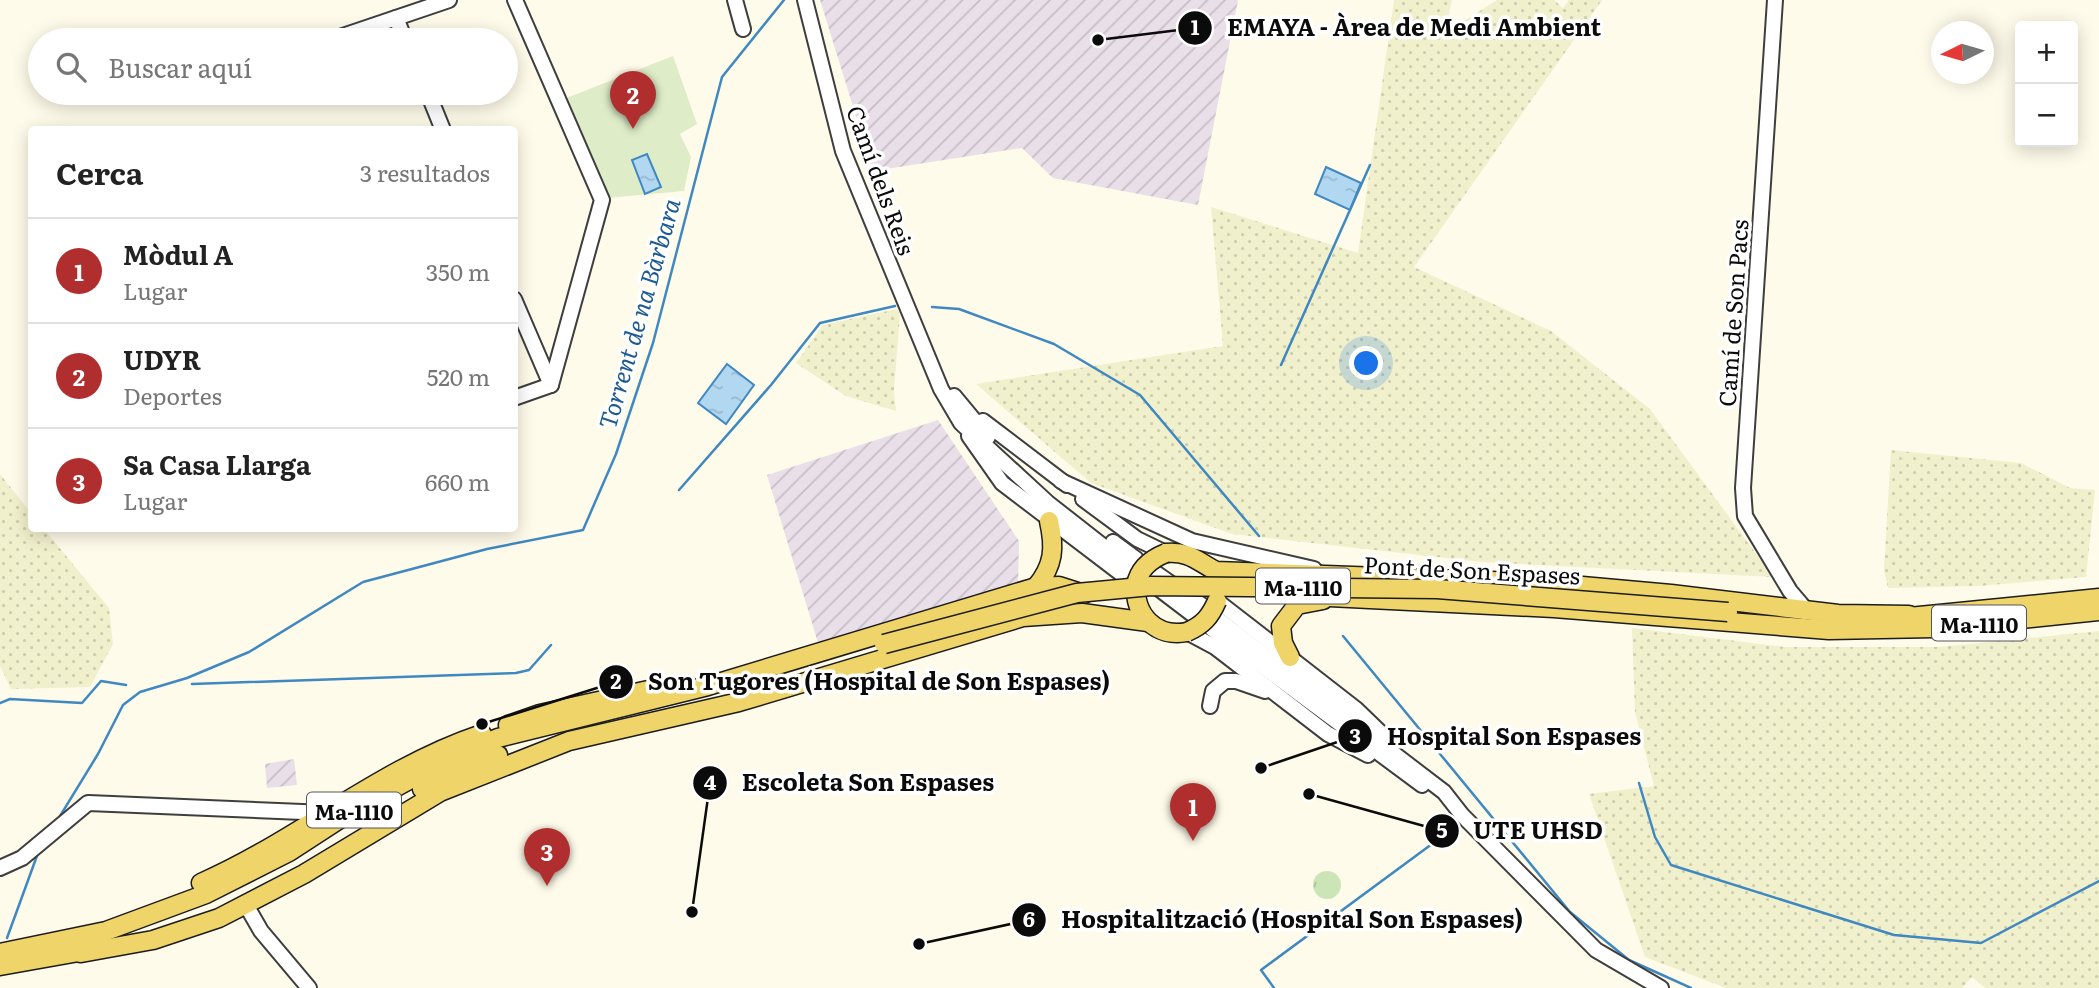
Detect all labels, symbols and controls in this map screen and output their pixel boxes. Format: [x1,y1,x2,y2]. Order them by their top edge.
callout: EMAYA - Àrea de Medi Ambient [1178,5,1615,50]
text: EMAYA - Àrea de Medi Ambient [1227,8,1602,43]
text: 1 [1191,10,1200,41]
north arrow [1931,21,1994,84]
map controls [2015,21,2078,147]
button: + [2015,21,2078,84]
search box [28,28,518,105]
text: Buscar aquí [108,47,252,86]
icon: search [52,48,90,86]
pin: 2 [610,71,656,129]
button: − [2015,84,2078,147]
street label: Camí dels Reis [839,101,925,259]
text: Cerca [56,150,143,194]
text: 3 resultados [360,155,490,189]
water label: Torrent de na Bàrbara [588,194,688,432]
street label: Camí de Son Pacs [1708,218,1756,408]
text: Mòdul A [123,234,233,273]
text: 1 [74,254,84,288]
text: 350 m [426,254,490,288]
text: Lugar [123,273,187,307]
text: UDYR [123,339,201,378]
your location [1349,346,1383,380]
text: 2 [73,359,85,393]
text: 520 m [427,359,490,393]
text: Deportes [123,378,222,412]
text: Sa Casa Llarga [123,444,311,483]
text: 3 [73,464,85,498]
text: 660 m [425,464,490,498]
text: Lugar [123,483,187,517]
street label: Pont de Son Espases [1363,546,1581,592]
road number: Ma-1110 [1256,568,1350,604]
road number: Ma-1110 [1932,606,2026,640]
callout: Son Tugores (Hospital de Son Espases) [599,659,1124,704]
text: Son Tugores (Hospital de Son Espases) [648,662,1110,697]
text: 2 [610,664,622,695]
callout: Hospital Son Espases [1338,714,1655,759]
text: Hospital Son Espases [1387,717,1641,752]
text: 3 [1349,719,1361,750]
callout: Escoleta Son Espases [693,760,1008,805]
text: Escoleta Son Espases [742,763,994,798]
text: 4 [704,765,717,796]
pin: 1 [1170,783,1216,841]
road number: Ma-1110 [307,792,401,828]
callout: UTE UHSD [1424,809,1617,854]
text: UTE UHSD [1473,811,1603,846]
text: 5 [1436,813,1448,844]
pin: 3 [524,828,570,886]
callout: Hospitalització (Hospital Son Espases) [1012,897,1537,942]
text: Hospitalització (Hospital Son Espases) [1061,900,1523,935]
text: 6 [1023,902,1035,933]

